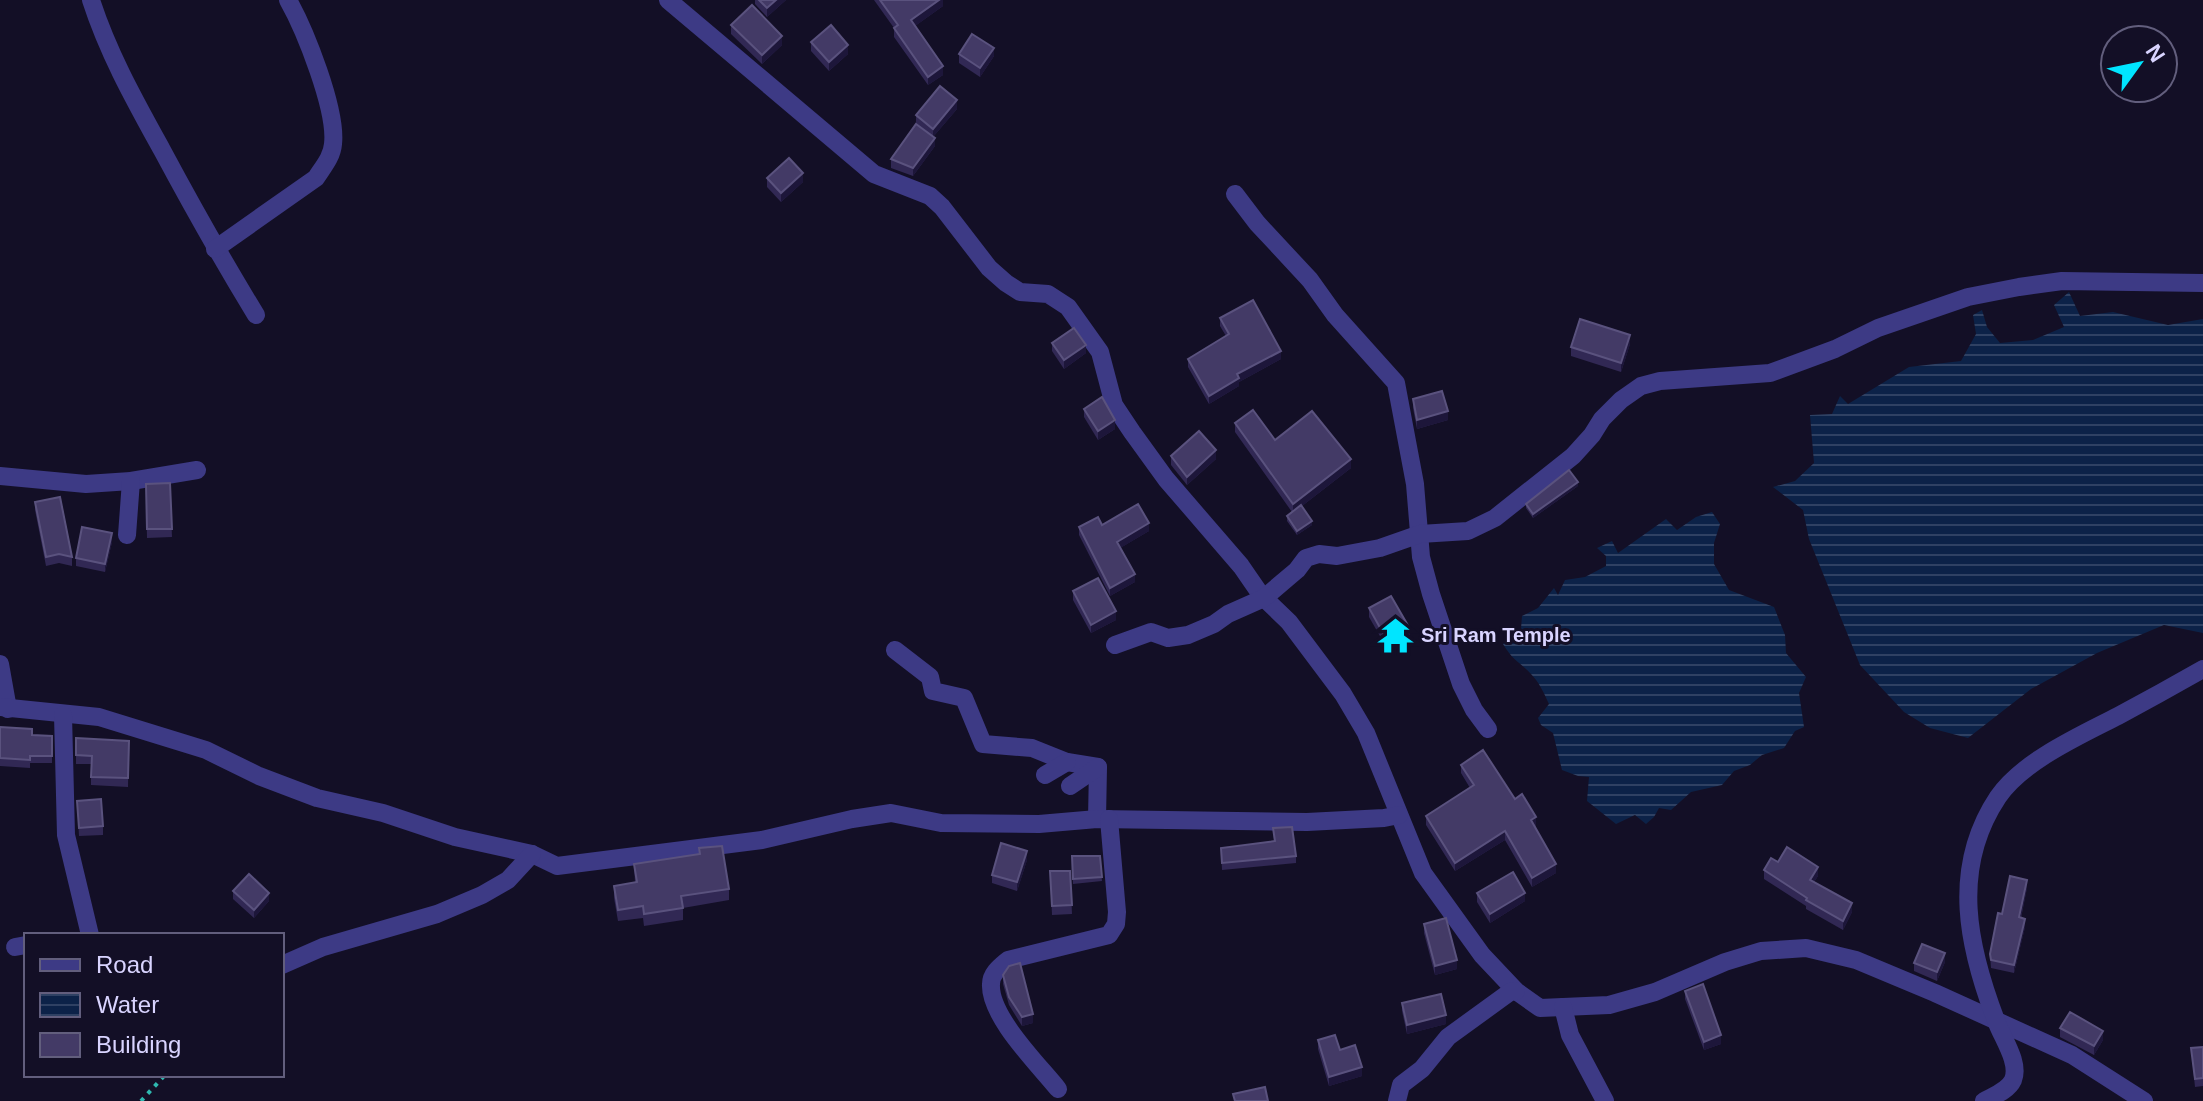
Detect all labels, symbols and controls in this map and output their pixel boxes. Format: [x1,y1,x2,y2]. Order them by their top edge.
north arrow [2099,24,2179,104]
text: N [2141,40,2170,67]
temple icon: Sri Ram Temple [1376,616,1414,654]
place label: Sri Ram Temple [1421,624,1571,646]
legend [24,933,284,1077]
text: Road [96,951,153,978]
text: Water [96,991,159,1018]
text: Building [96,1031,181,1058]

